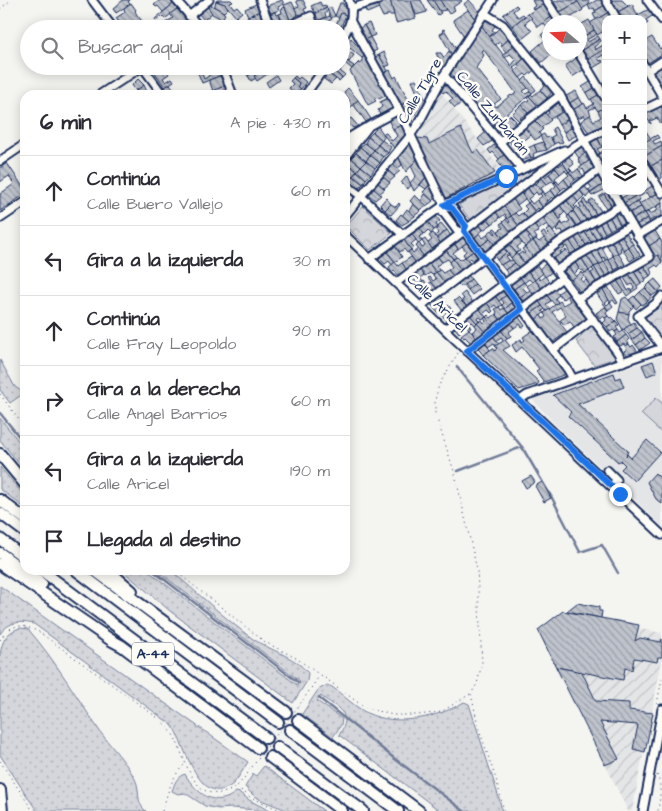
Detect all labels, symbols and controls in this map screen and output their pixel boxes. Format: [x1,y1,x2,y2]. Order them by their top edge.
north arrow [542,15,587,60]
map controls [602,15,647,195]
button: + [602,15,647,60]
search box [20,20,350,75]
icon: search [38,34,66,62]
text: Buscar aquí [78,34,182,61]
street label: Calle Tigre [393,54,448,128]
button: − [602,60,647,105]
street label: Calle Zurbarán [451,66,535,160]
button: locate [602,105,647,150]
text: 6 min [40,108,92,137]
text: A pie · 430 m [230,112,330,134]
button: layers [602,150,647,195]
route start [495,165,518,188]
text: Continúa [87,166,160,193]
icon: ahead [40,177,68,205]
text: 60 m [291,180,330,202]
text: Calle Buero Vallejo [87,193,223,215]
icon: left [40,247,68,275]
text: Gira a la izquierda [87,247,243,274]
text: 30 m [293,250,330,272]
street label: Calle Aricel [402,269,472,337]
text: Continúa [87,306,160,333]
icon: ahead [40,317,68,345]
text: 90 m [292,320,330,342]
text: Calle Fray Leopoldo [87,333,236,355]
text: Gira a la derecha [87,376,240,403]
icon: right [40,387,68,415]
text: 60 m [291,390,330,412]
text: Calle Angel Barrios [87,403,227,425]
text: Gira a la izquierda [87,446,243,473]
icon: left [40,457,68,485]
text: 190 m [290,460,330,482]
text: Calle Aricel [87,473,169,495]
route end [609,483,632,506]
icon: arrive [40,527,68,555]
text: Llegada al destino [87,527,240,554]
road number: A-44 [132,642,174,666]

